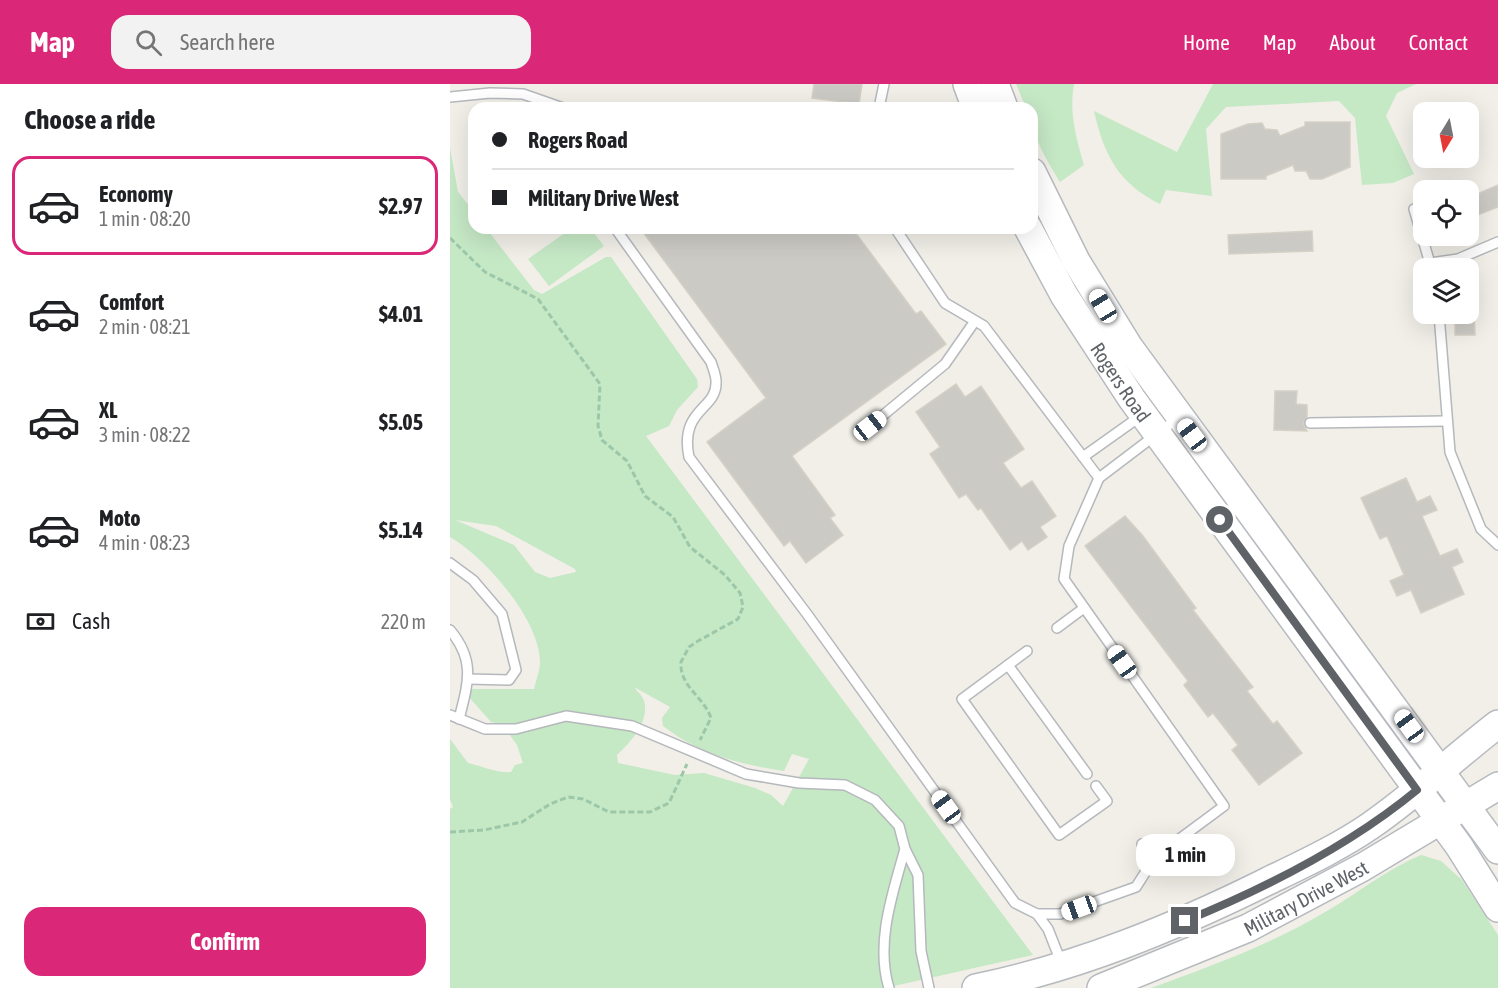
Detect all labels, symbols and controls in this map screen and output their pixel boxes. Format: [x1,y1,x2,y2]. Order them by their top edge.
search box [111,15,531,69]
text: Map [30,26,75,58]
icon: search [132,26,165,59]
text: Search here [180,29,275,55]
text: Home [1183,30,1230,54]
text: Map [1263,30,1297,54]
text: About [1330,30,1376,54]
text: Contact [1409,30,1468,54]
north arrow [1413,102,1479,168]
map controls [1413,102,1479,324]
text: Choose a ride [24,104,156,135]
text: Rogers Road [528,127,628,153]
icon: car [27,179,81,233]
button: locate [1413,180,1479,246]
text: Economy [99,181,173,207]
text: Military Drive West [528,185,679,211]
text: $2.97 [379,193,423,219]
text: 1 min · 08:20 [99,207,191,230]
button: layers [1413,258,1479,324]
car [1086,286,1120,326]
icon: car [27,287,81,341]
text: Comfort [99,289,164,315]
text: $4.01 [379,301,423,327]
text: 2 min · 08:21 [99,315,191,338]
street label: Rogers Road [1086,338,1156,426]
icon: car [27,395,81,449]
text: XL [99,397,117,423]
car [850,408,890,444]
text: $5.05 [379,409,423,435]
car [1174,415,1210,455]
text: 3 min · 08:22 [99,423,191,446]
icon: car [27,503,81,557]
text: Moto [99,505,141,531]
route start [1206,506,1233,533]
text: $5.14 [379,517,423,543]
text: 4 min · 08:23 [99,531,191,554]
icon: cash [24,605,57,638]
text: Cash [72,608,111,634]
text: 220 m [381,610,426,633]
car [1104,642,1140,682]
car [1391,706,1427,746]
car [928,787,964,827]
callout: 1 min [1136,834,1234,876]
text: 1 min [1165,843,1206,866]
street label: Military Drive West [1240,855,1372,940]
car [1059,893,1099,923]
button: Confirm [24,907,426,976]
route end [1171,907,1198,934]

